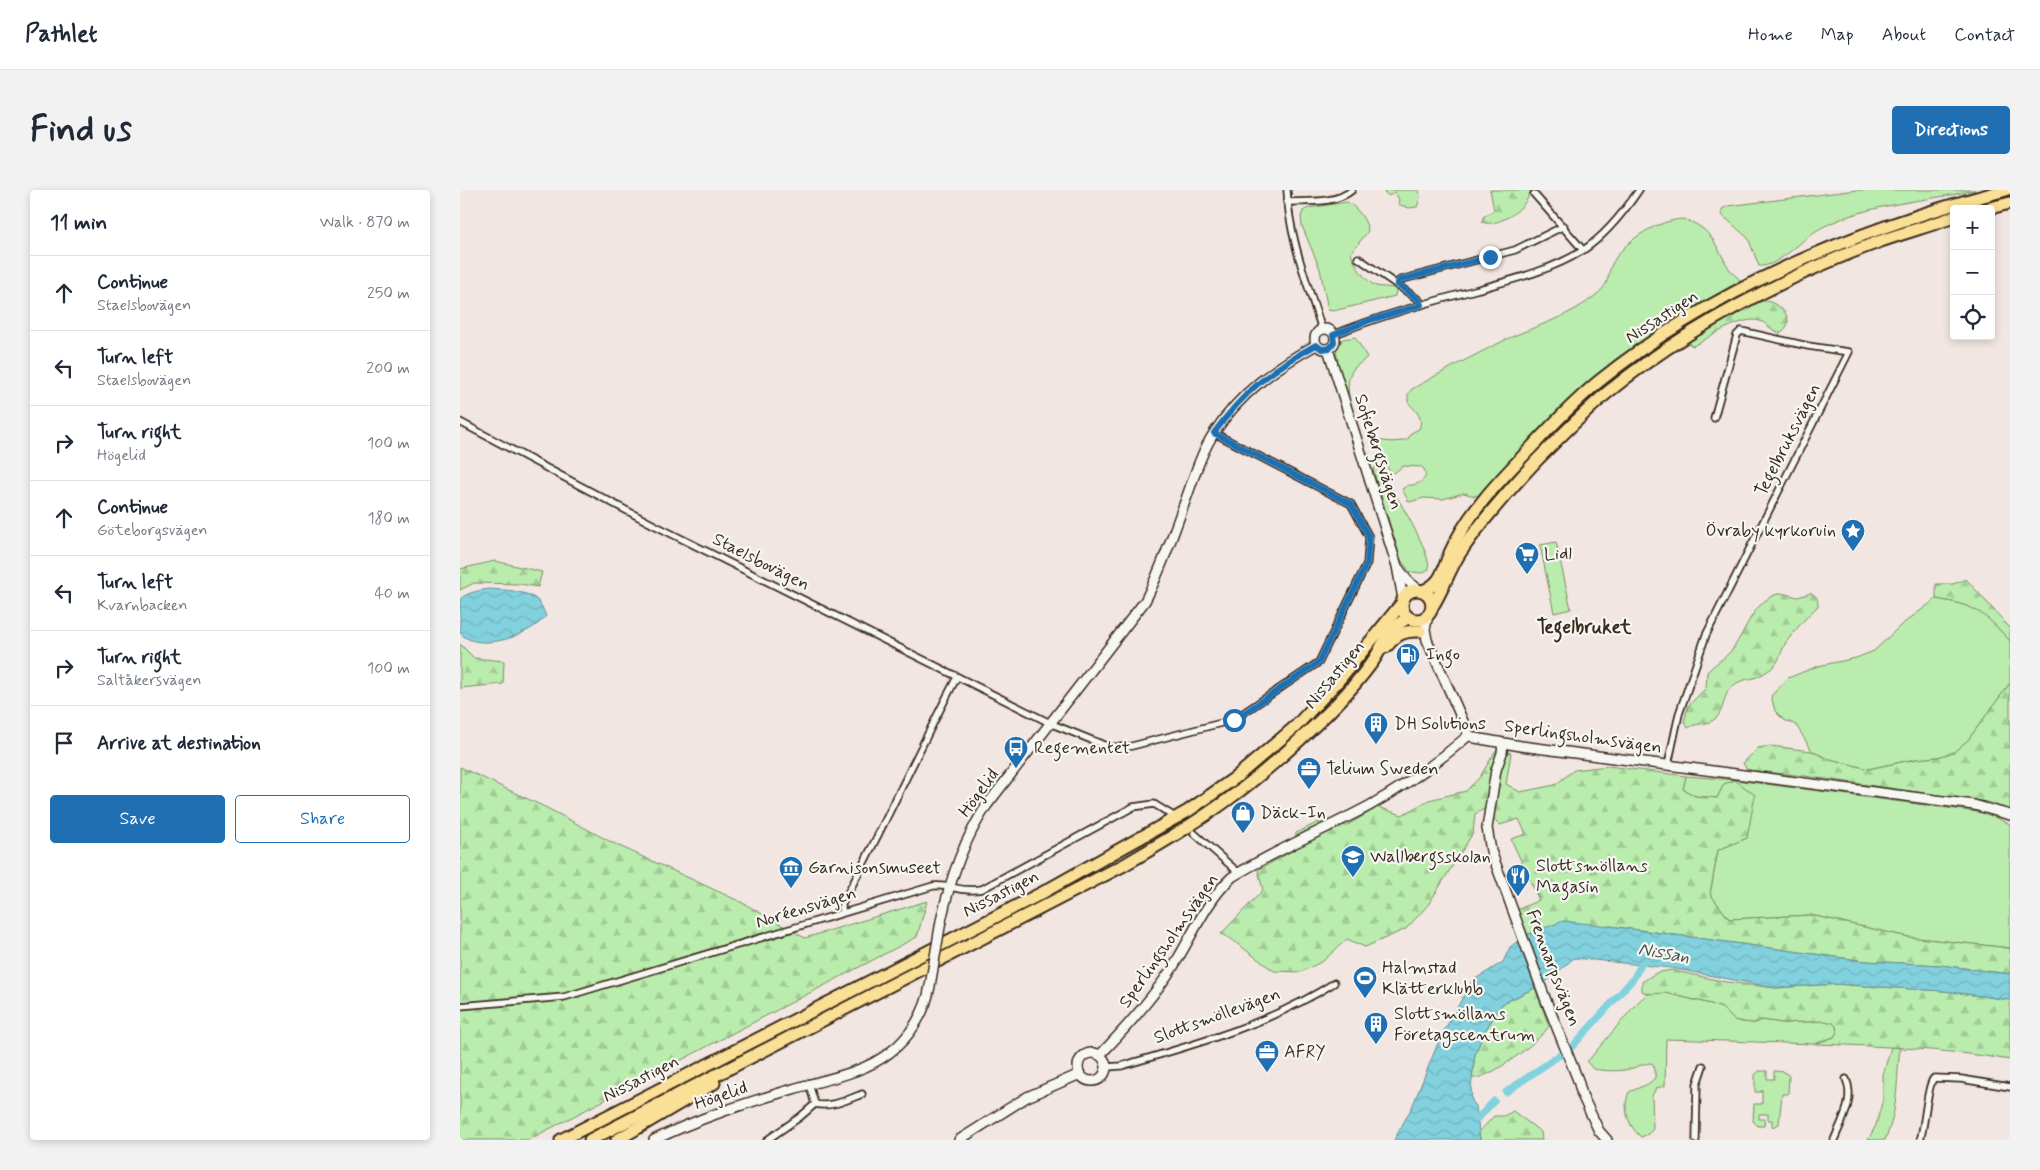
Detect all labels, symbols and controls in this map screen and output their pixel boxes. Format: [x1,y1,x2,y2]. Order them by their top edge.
text: Pathlet [25,19,97,50]
text: Home [1748,23,1793,47]
text: Map [1821,23,1854,47]
text: About [1882,23,1926,47]
text: Contact [1954,23,2015,47]
button: Directions [1892,106,2010,154]
text: Find us [30,107,132,153]
map controls [1950,205,1995,340]
button: + [1950,205,1995,250]
text: 11 min [50,209,107,237]
text: Walk · 870 m [319,212,410,233]
route end [1479,246,1502,269]
button: − [1950,250,1995,295]
text: Continue [97,270,168,295]
icon: ahead [50,279,78,307]
text: 250 m [367,283,410,304]
street label: Nissastigen [1621,284,1703,350]
text: Staelsbovägen [97,295,191,316]
button: locate [1950,295,1995,340]
text: Turn left [97,345,173,370]
icon: left [50,354,78,382]
text: 200 m [366,358,410,379]
text: Staelsbovägen [97,370,191,391]
street label: Tegelbruksvägen [1749,379,1829,501]
street label: Sofiebergsvägen [1346,391,1408,514]
text: Turn right [97,420,181,445]
icon: right [50,429,78,457]
text: 100 m [367,433,410,454]
text: Högelid [97,445,146,466]
text: Continue [97,495,168,520]
icon: ahead [50,504,78,532]
text: 180 m [367,508,410,529]
place icon: Övraby kyrkoruin [1840,518,1866,552]
place label: Övraby kyrkoruin [1706,519,1836,543]
text: Göteborgsvägen [97,520,208,541]
street label: Staelsbovägen [708,527,814,597]
supermarket icon: Lidl [1514,541,1540,575]
place label: Lidl [1544,542,1572,566]
text: Turn left [97,570,173,595]
icon: left [50,579,78,607]
text: 40 m [374,583,410,604]
text: Kvarnbacken [97,595,188,616]
district label: Tegelbruket [1537,615,1632,643]
street label: Nissastigen [1299,636,1371,714]
fuel station icon: Ingo [1395,642,1421,676]
place label: Ingo [1426,643,1460,669]
text: Turn right [97,645,181,670]
icon: right [50,654,78,682]
text: 100 m [367,658,410,679]
text: Saltåkersvägen [97,670,202,691]
route start [1223,709,1246,732]
building icon: DH Solutions [1363,711,1389,745]
place label: DH Solutions [1394,712,1486,736]
street label: Sperlingsholmsvägen [1502,714,1663,762]
icon: arrive [50,729,78,757]
text: Arrive at destination [97,731,261,756]
bus stop icon: Regementet [1003,735,1029,769]
place label: Regementet [1034,736,1130,762]
office icon: Telium Sweden [1296,756,1322,790]
place label: Telium Sweden [1326,757,1439,781]
street label: Högelid [953,764,1005,822]
button: Save [50,795,225,843]
button: Share [235,795,410,843]
shop icon: Däck-In [1230,800,1256,834]
place label: Däck-In [1260,801,1326,825]
school or university icon: Wallbergsskolan [1340,844,1366,878]
place label: Wallbergsskolan [1370,845,1491,871]
place label: Slottsmöllans Magasin [1536,854,1648,901]
museum icon: Garnisonsmuseet [778,855,804,889]
place label: Garnisonsmuseet [808,856,941,880]
restaurant icon: Slottsmöllans Magasin [1505,863,1531,897]
street label: Nissastigen [959,865,1043,923]
street label: Sperlingsholmsvägen [1114,869,1226,1014]
street label: Noréensvägen [753,881,859,935]
street label: Frennarpsvägen [1520,906,1586,1030]
water label: Nissan [1636,936,1692,970]
place label: Halmstad Klätterklubb [1382,956,1483,1001]
sports icon: Halmstad Klätterklubb [1352,965,1378,999]
street label: Slottsmöllevägen [1150,982,1284,1050]
place label: Slottsmöllans Företagscentrum [1394,1002,1535,1048]
building icon: Slottsmöllans Företagscentrum [1363,1011,1389,1045]
office icon: AFRY [1254,1039,1280,1073]
place label: AFRY [1284,1040,1325,1064]
street label: Nissastigen [599,1050,683,1108]
street label: Högelid [691,1076,751,1116]

